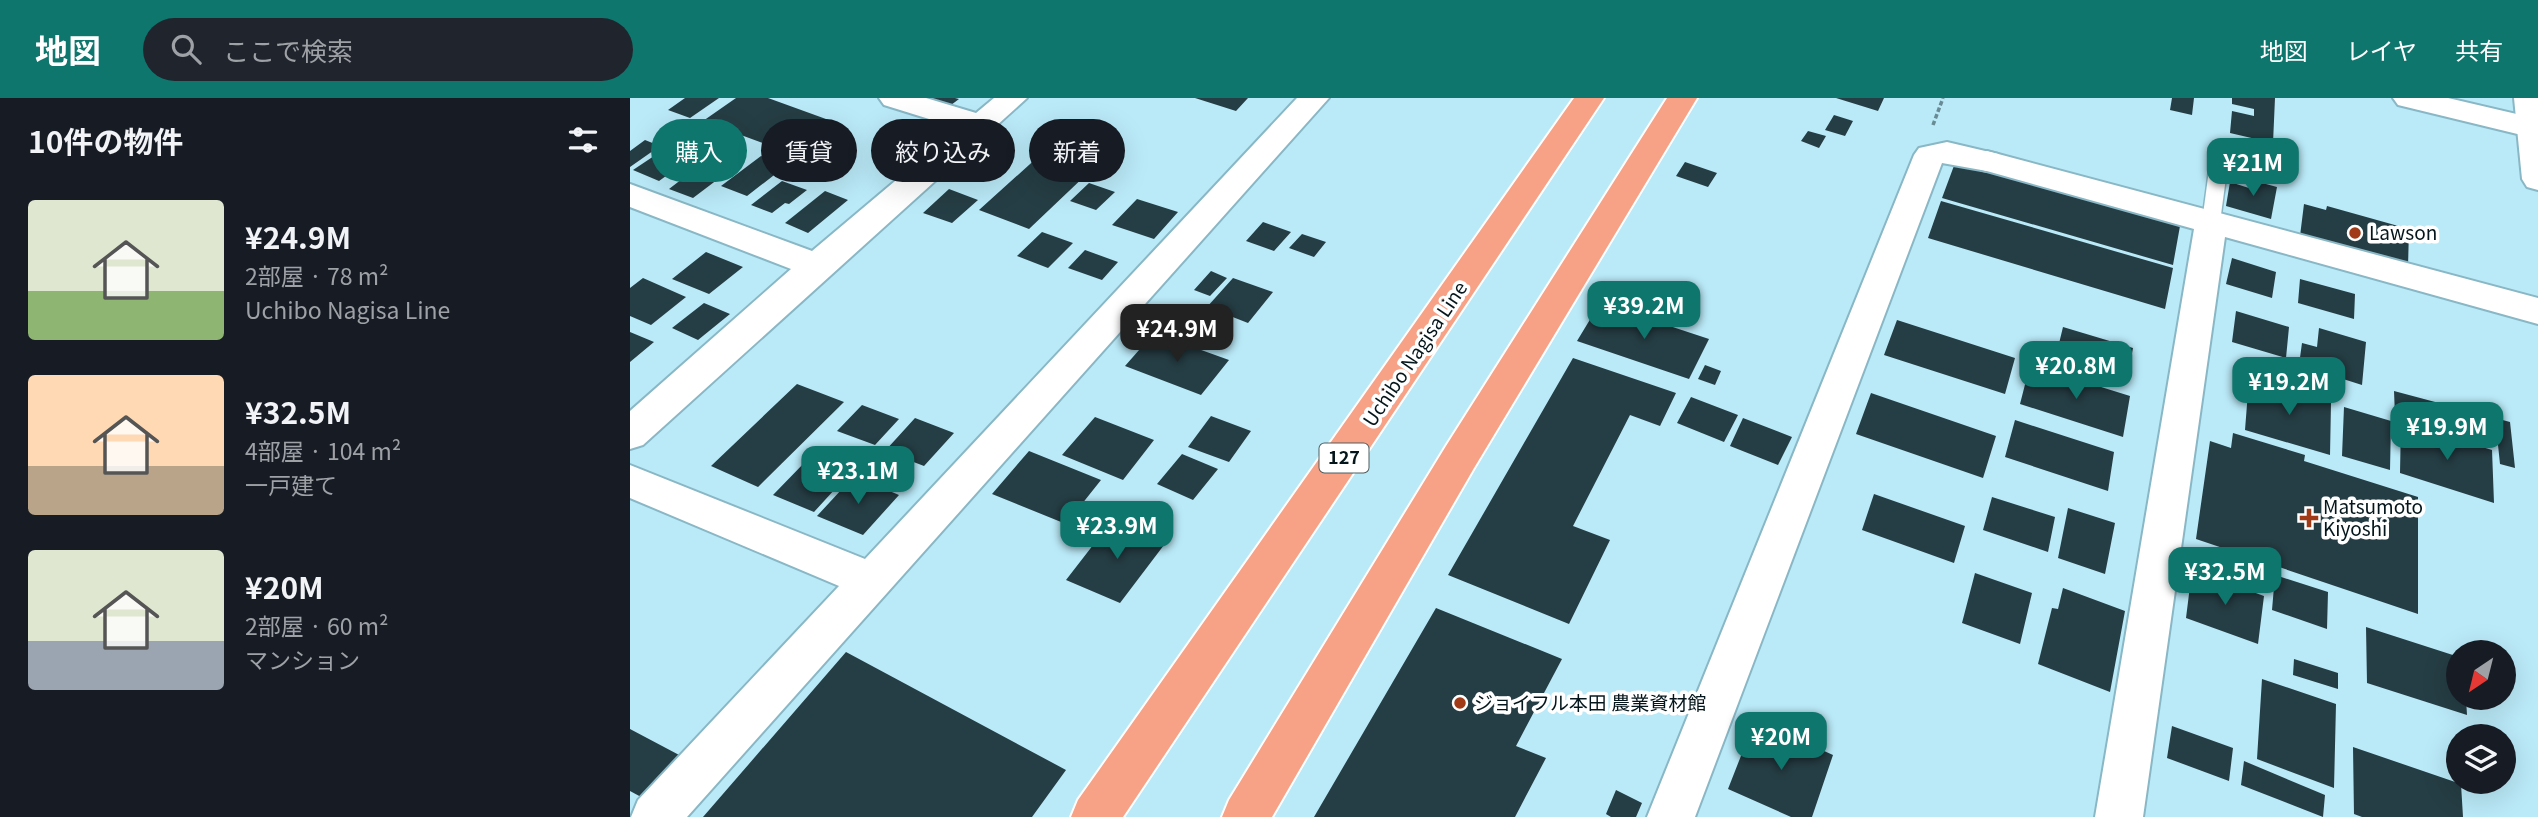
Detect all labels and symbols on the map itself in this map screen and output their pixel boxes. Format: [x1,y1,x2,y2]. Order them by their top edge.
pin: ¥21M [2212,139,2294,198]
place label: Lawson [2369,218,2437,245]
marker: Lawson [2347,225,2363,241]
street label: Uchibo Nagisa Line [1355,275,1472,431]
pin: ¥39.2M [1587,282,1701,341]
pin: ¥24.9M [1120,304,1234,364]
pin: ¥20.8M [2019,342,2133,401]
pin: ¥19.2M [2232,358,2346,417]
pin: ¥19.9M [2390,402,2504,462]
road number: 127 [1320,444,1368,472]
pin: ¥23.1M [801,446,915,506]
place label: Matsumoto Kiyoshi [2323,492,2423,541]
pin: ¥23.9M [1060,502,1174,561]
marker: Matsumoto Kiyoshi [2301,510,2317,526]
pin: ¥32.5M [2168,547,2282,607]
north arrow [2446,640,2516,710]
place label: ジョイフル本田 農業資材館 [1474,688,1706,715]
marker: ジョイフル本田 農業資材館 [1452,695,1468,711]
pin: ¥20M [1740,712,1822,772]

